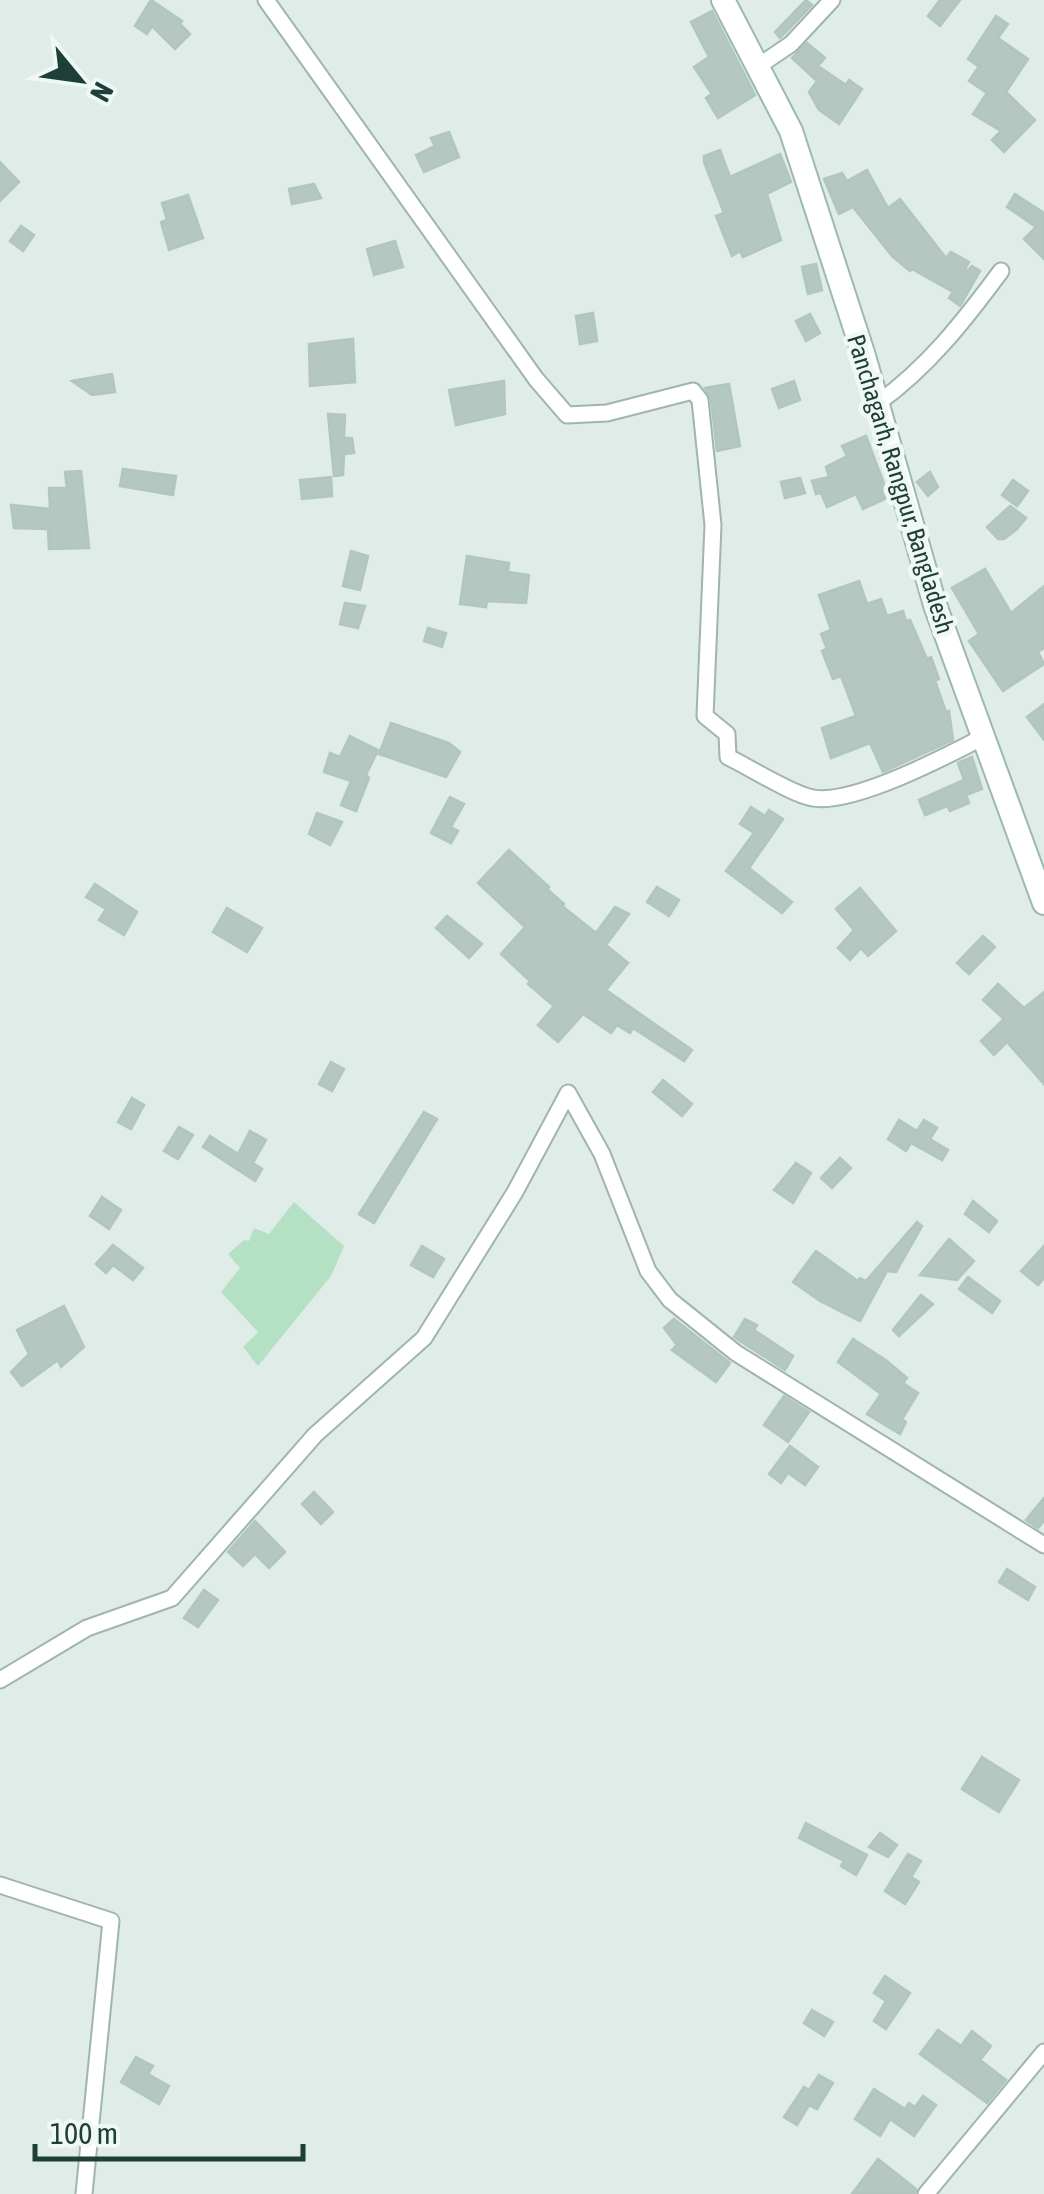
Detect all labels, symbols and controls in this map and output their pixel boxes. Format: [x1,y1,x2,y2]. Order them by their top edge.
north arrow [30,30,130,130]
text: N [84,77,120,107]
street label: Panchagarh, Rangpur, Bangladesh [842,331,960,637]
scale bar [35,2099,302,2161]
text: 100 m [50,2116,118,2150]

